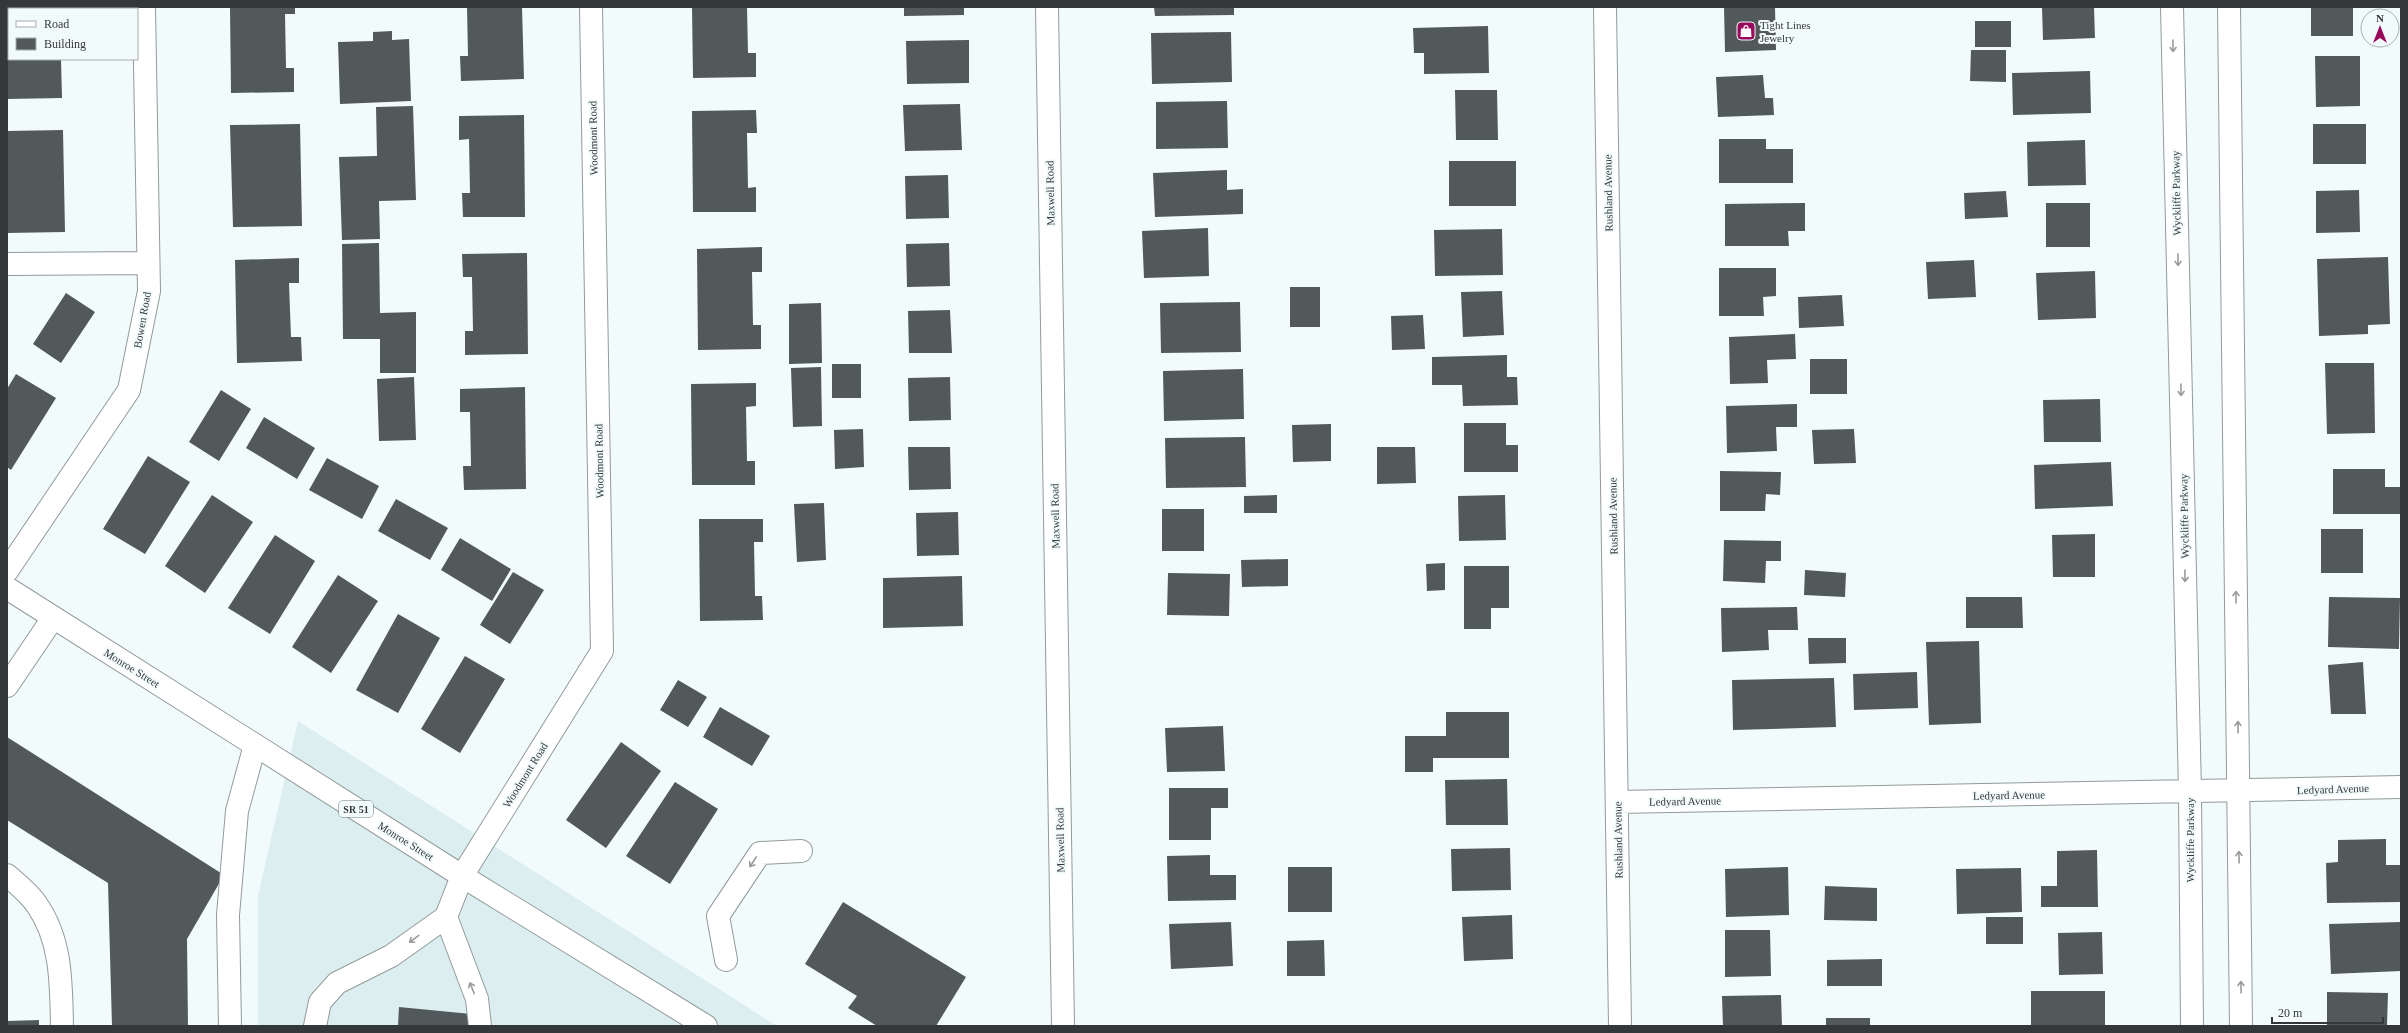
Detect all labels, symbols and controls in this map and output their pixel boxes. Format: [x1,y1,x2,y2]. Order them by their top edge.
legend [8,8,138,60]
north arrow [2360,8,2400,48]
text: N [2376,12,2384,24]
text: Road [44,17,69,31]
place label: Tight Lines Jewelry [1760,19,1811,44]
shop icon: Tight Lines Jewelry [1735,20,1757,42]
text: Building [44,37,86,51]
one-way arrow [2169,39,2177,52]
street label: Woodmont Road [586,100,600,175]
street label: Wyckliffe Parkway [2169,150,2183,236]
street label: Rushland Avenue [1601,154,1615,232]
street label: Maxwell Road [1043,160,1057,226]
one-way arrow [2174,253,2182,266]
street label: Bowen Road [131,290,153,349]
one-way arrow [2177,383,2185,396]
street label: Woodmont Road [592,423,606,498]
street label: Wyckliffe Parkway [2177,473,2191,559]
street label: Rushland Avenue [1606,477,1620,555]
street label: Maxwell Road [1048,483,1062,549]
one-way arrow [2181,569,2189,582]
one-way arrow [2232,591,2240,604]
street label: Monroe Street [102,646,162,690]
one-way arrow [2234,721,2242,734]
street label: Woodmont Road [500,740,550,810]
street label: Ledyard Avenue [2297,782,2369,796]
street label: Ledyard Avenue [1973,788,2045,802]
street label: Ledyard Avenue [1649,794,1721,808]
street label: Wyckliffe Parkway [2184,797,2196,882]
road number: SR 51 [339,801,373,817]
street label: Rushland Avenue [1611,801,1625,879]
street label: Maxwell Road [1053,807,1067,873]
street label: Monroe Street [376,819,436,863]
one-way arrow [2235,851,2243,864]
one-way arrow [749,857,757,868]
one-way arrow [408,935,419,943]
one-way arrow [2237,981,2245,994]
one-way arrow [468,983,476,995]
scale bar [2272,999,2383,1025]
text: 20 m [2278,1006,2303,1020]

